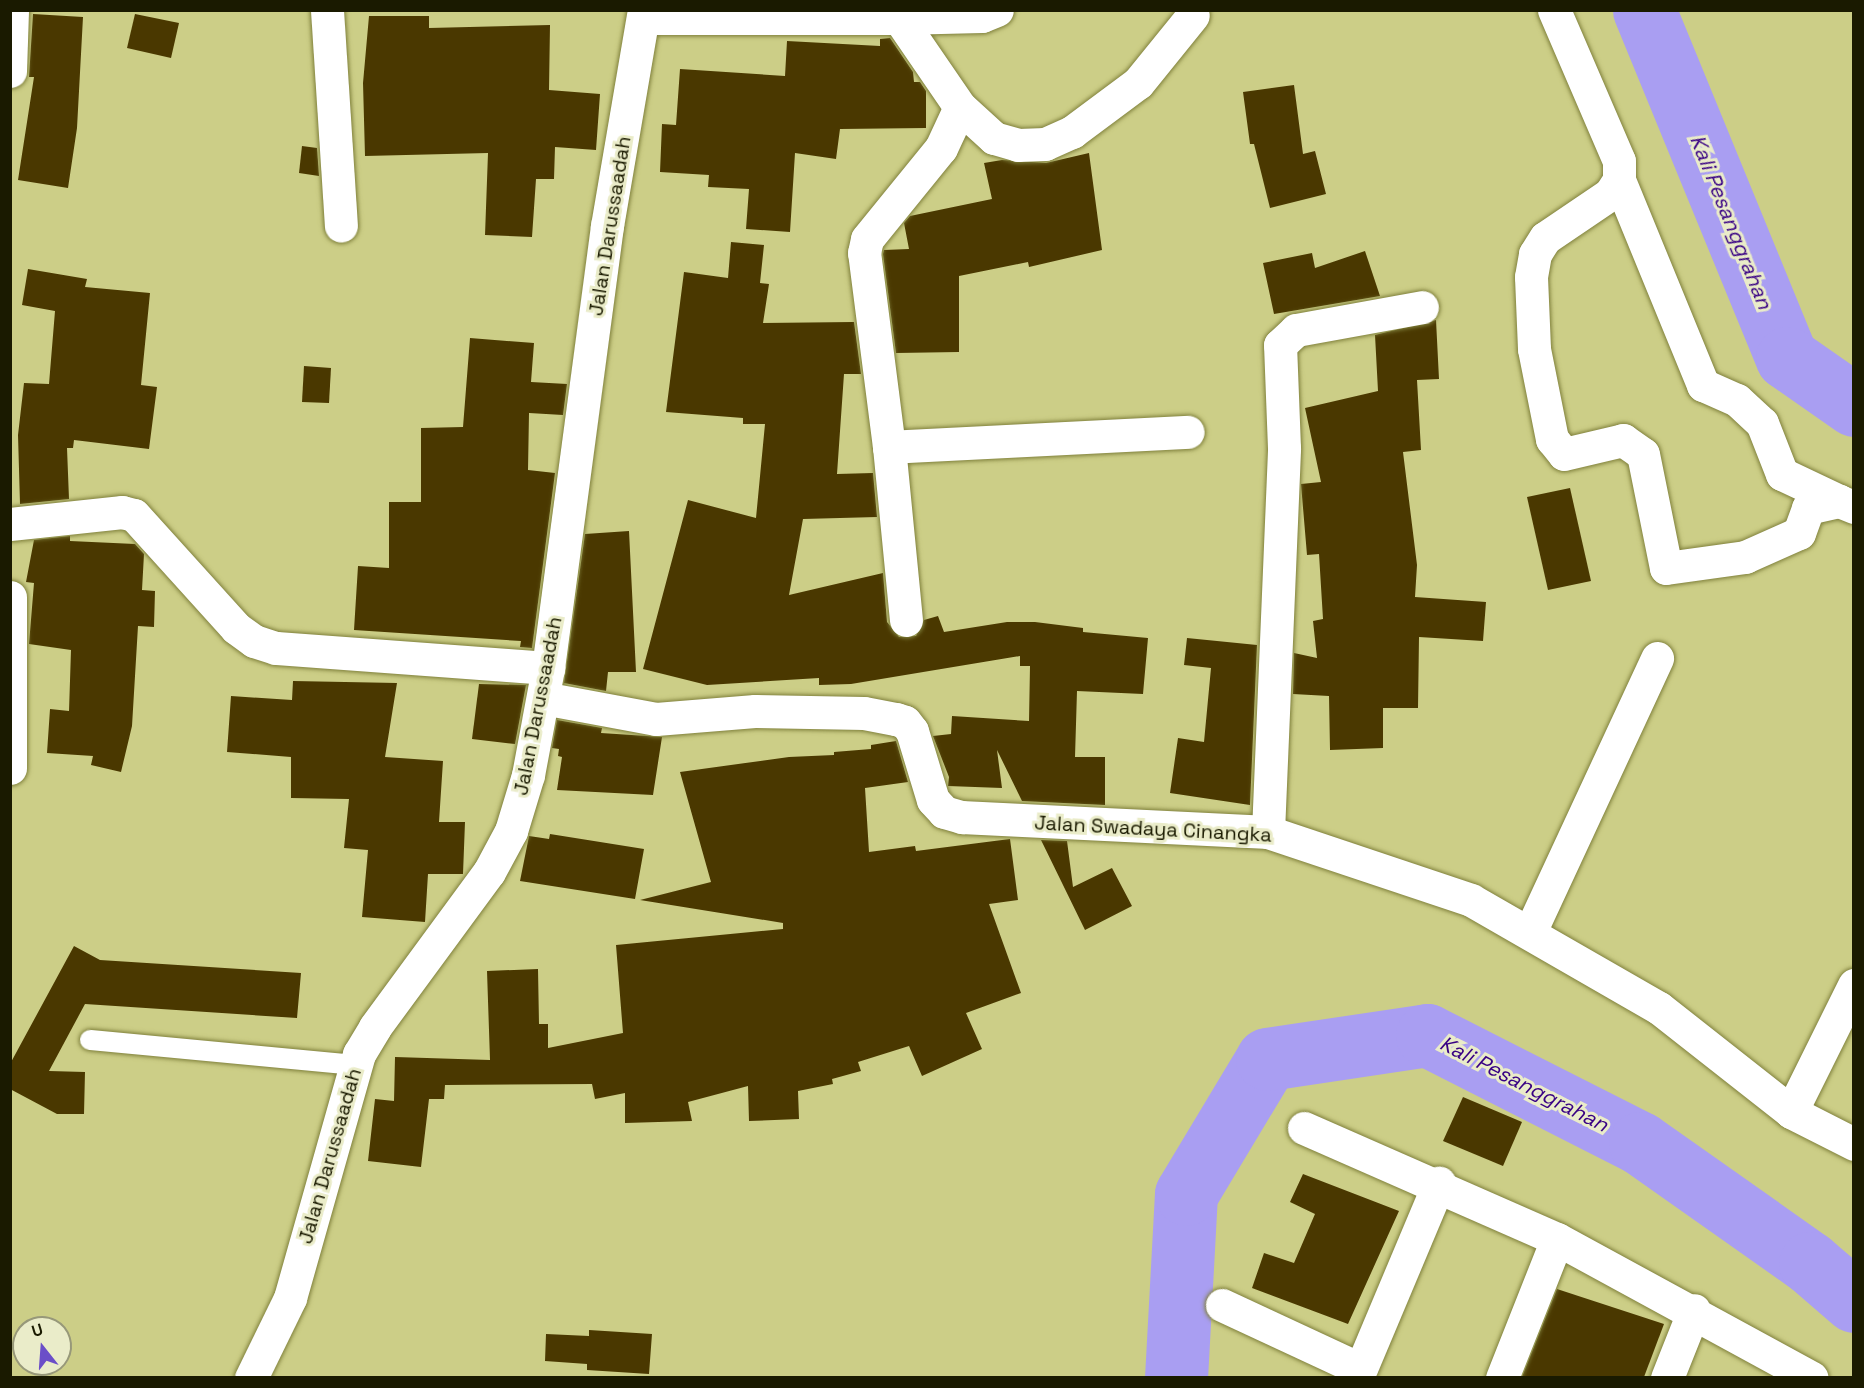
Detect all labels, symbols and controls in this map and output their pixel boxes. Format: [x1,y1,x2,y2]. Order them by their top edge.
water label: Kali Pesanggrahan [1685,131,1777,313]
street label: Jalan Darussaadah [584,134,636,318]
street label: Jalan Darussaadah [509,615,567,797]
street label: Jalan Swadaya Cinangka [1034,811,1272,847]
water label: Kali Pesanggrahan [1436,1031,1612,1137]
street label: Jalan Darussaadah [293,1065,367,1247]
north arrow [12,1316,72,1376]
text: U [29,1319,45,1342]

